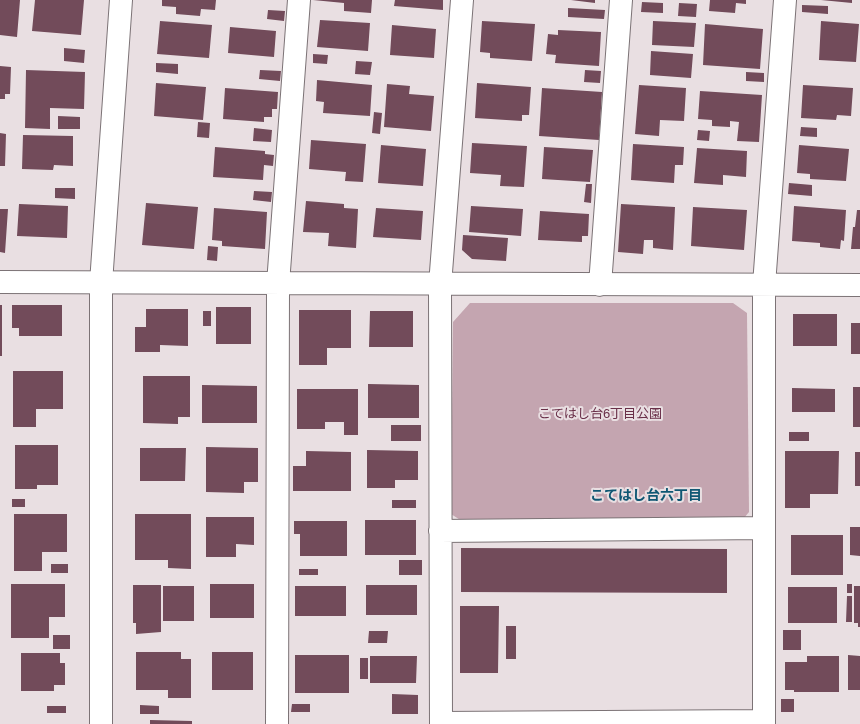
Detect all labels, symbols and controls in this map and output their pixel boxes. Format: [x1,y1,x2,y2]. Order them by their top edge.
park label: こてはし台6丁目公園 [538,406,662,422]
district label: こてはし台六丁目 [590,488,702,504]

